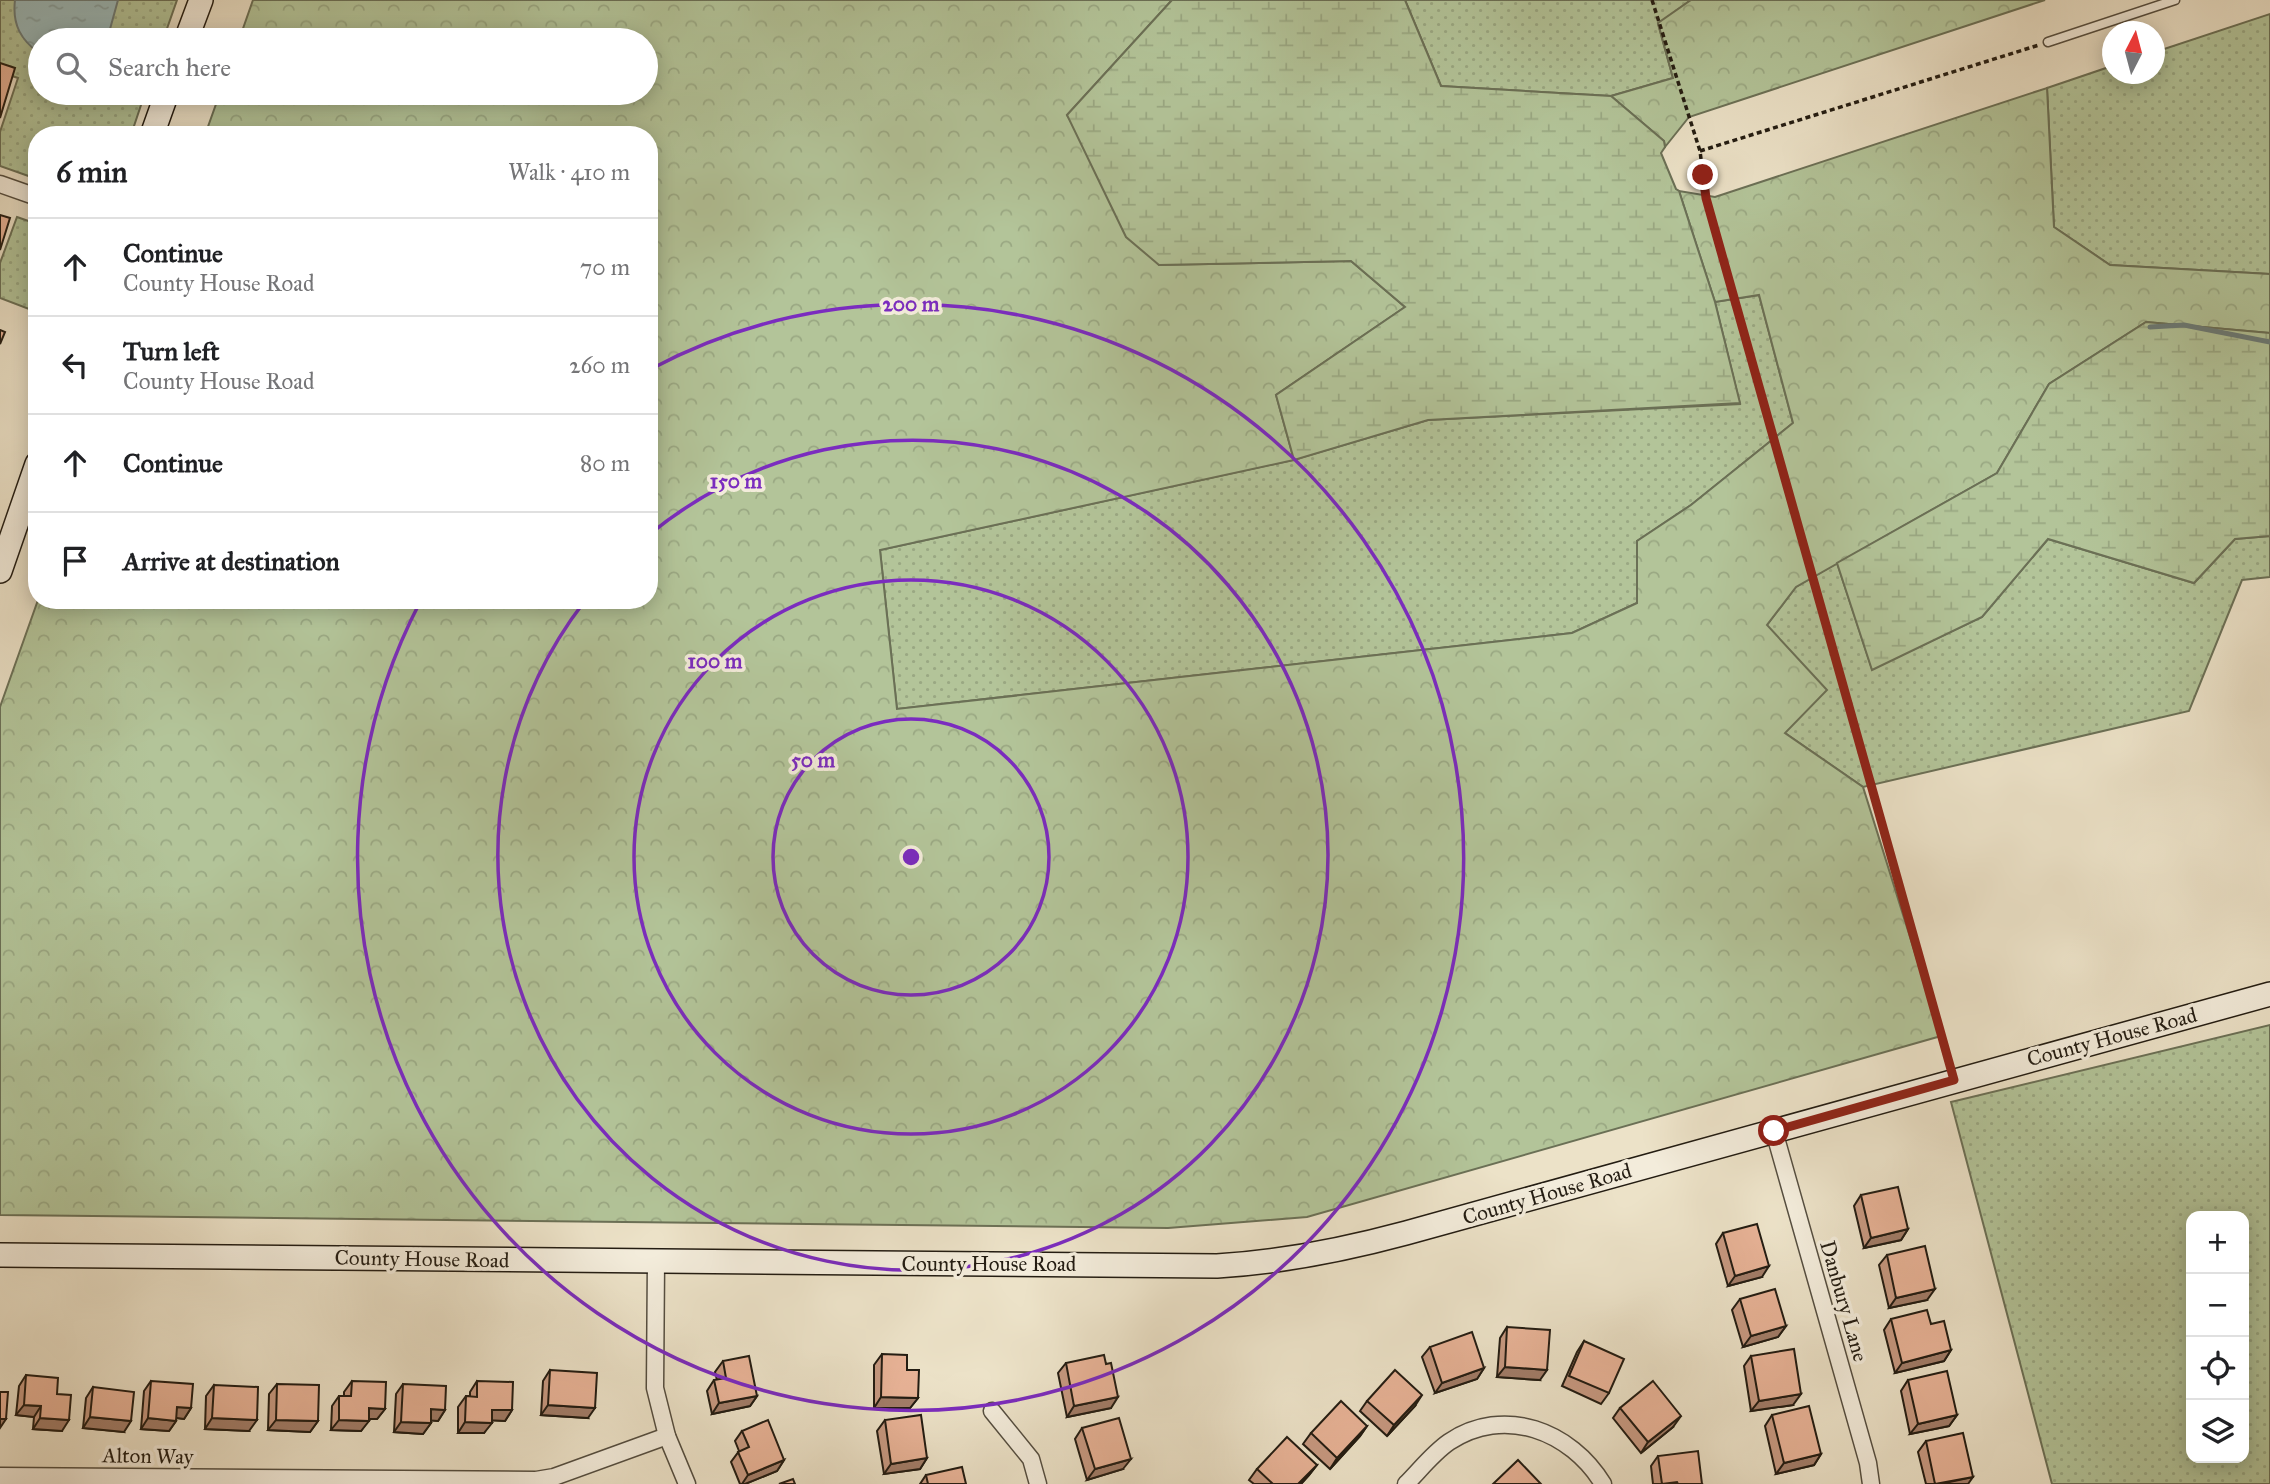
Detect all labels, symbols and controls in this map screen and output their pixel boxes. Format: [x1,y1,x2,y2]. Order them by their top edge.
north arrow [2102,21,2165,84]
search box [28,28,658,105]
icon: search [52,48,90,86]
text: Search here [108,51,231,83]
text: 6 min [56,154,128,190]
text: Walk · 410 m [508,158,630,186]
route end [1687,159,1718,190]
text: Continue [123,237,223,269]
icon: ahead [56,248,94,286]
text: 70 m [580,253,630,281]
text: County House Road [123,269,314,297]
text: 200 m [883,291,940,317]
text: Turn left [123,335,219,367]
icon: left [56,346,94,384]
text: 260 m [569,351,630,379]
text: County House Road [123,367,314,395]
icon: ahead [56,444,94,482]
text: Continue [123,447,223,479]
text: 80 m [580,449,630,477]
text: 150 m [710,468,762,494]
icon: arrive [56,542,94,580]
text: Arrive at destination [123,545,340,577]
text: 100 m [688,648,743,674]
text: 50 m [791,747,835,773]
centre of rings [899,845,923,869]
street label: County House Road [2024,1002,2200,1072]
route start [1758,1115,1789,1146]
street label: County House Road [1459,1157,1635,1231]
map controls [2186,1211,2249,1463]
button: + [2186,1211,2249,1274]
street label: Danbury Lane [1814,1237,1874,1365]
street label: County House Road [334,1244,510,1274]
street label: County House Road [902,1251,1077,1277]
button: − [2186,1274,2249,1337]
button: locate [2186,1337,2249,1400]
button: layers [2186,1400,2249,1463]
street label: Alton Way [101,1442,195,1470]

